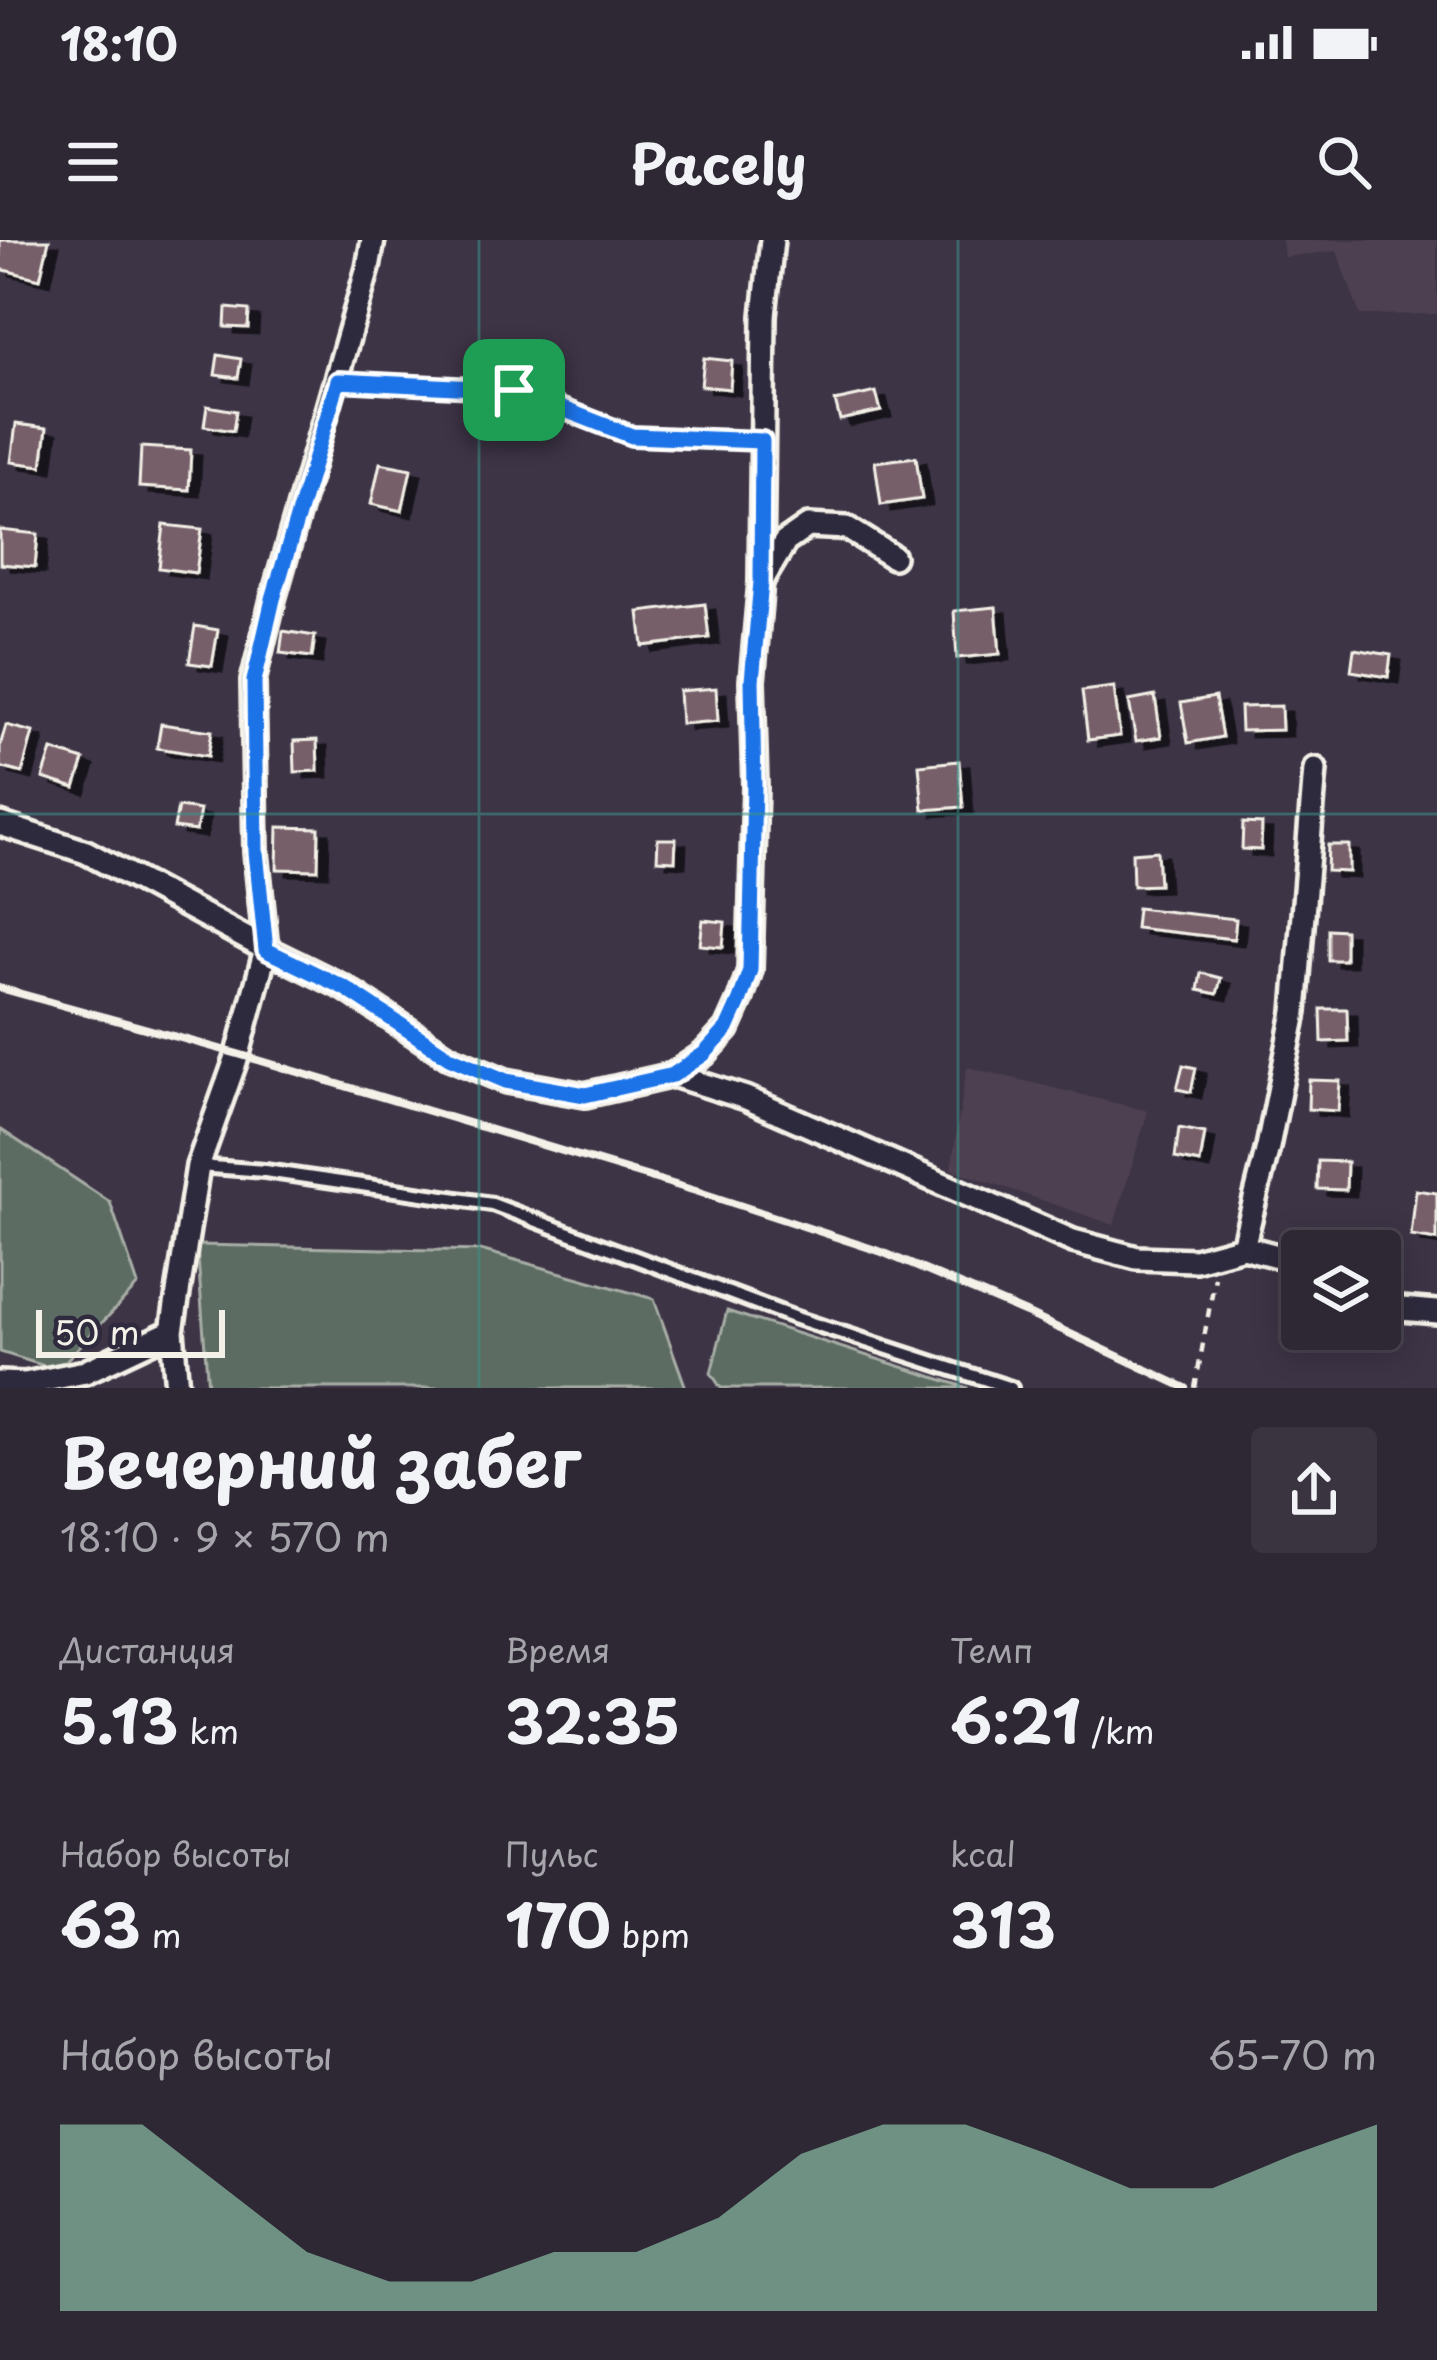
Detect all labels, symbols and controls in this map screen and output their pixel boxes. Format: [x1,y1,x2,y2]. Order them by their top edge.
text: 18:10 [60,8,178,76]
text: Pacely [630,122,807,203]
icon: menu [60,129,126,195]
icon: search [1311,129,1377,195]
pin [463,339,565,441]
icon: arrive [481,357,547,423]
map controls [1281,1230,1401,1350]
button: layers [1281,1230,1401,1350]
scale bar [36,1304,225,1357]
text: 50 m [54,1306,140,1356]
text: Вечерний забег [60,1411,581,1510]
button: share [1251,1427,1377,1553]
text: 18:10 · 9 × 570 m [60,1506,390,1565]
text: Дистанция [60,1624,235,1674]
text: Время [505,1624,610,1674]
text: Темп [950,1624,1033,1674]
text: 5.13 [60,1674,179,1764]
text: 32:35 [505,1674,680,1764]
text: 6:21 [950,1674,1081,1764]
text: km [179,1705,239,1755]
text: /km [1081,1705,1155,1755]
text: Набор высоты [60,1828,291,1878]
text: Пульс [505,1828,598,1878]
text: kcal [950,1828,1016,1878]
text: 63 [60,1878,141,1968]
text: 170 [505,1878,611,1968]
text: 313 [950,1878,1056,1968]
text: m [141,1909,182,1959]
text: bpm [611,1909,690,1959]
text: Набор высоты [60,2024,333,2083]
text: 65–70 m [1208,2024,1377,2083]

